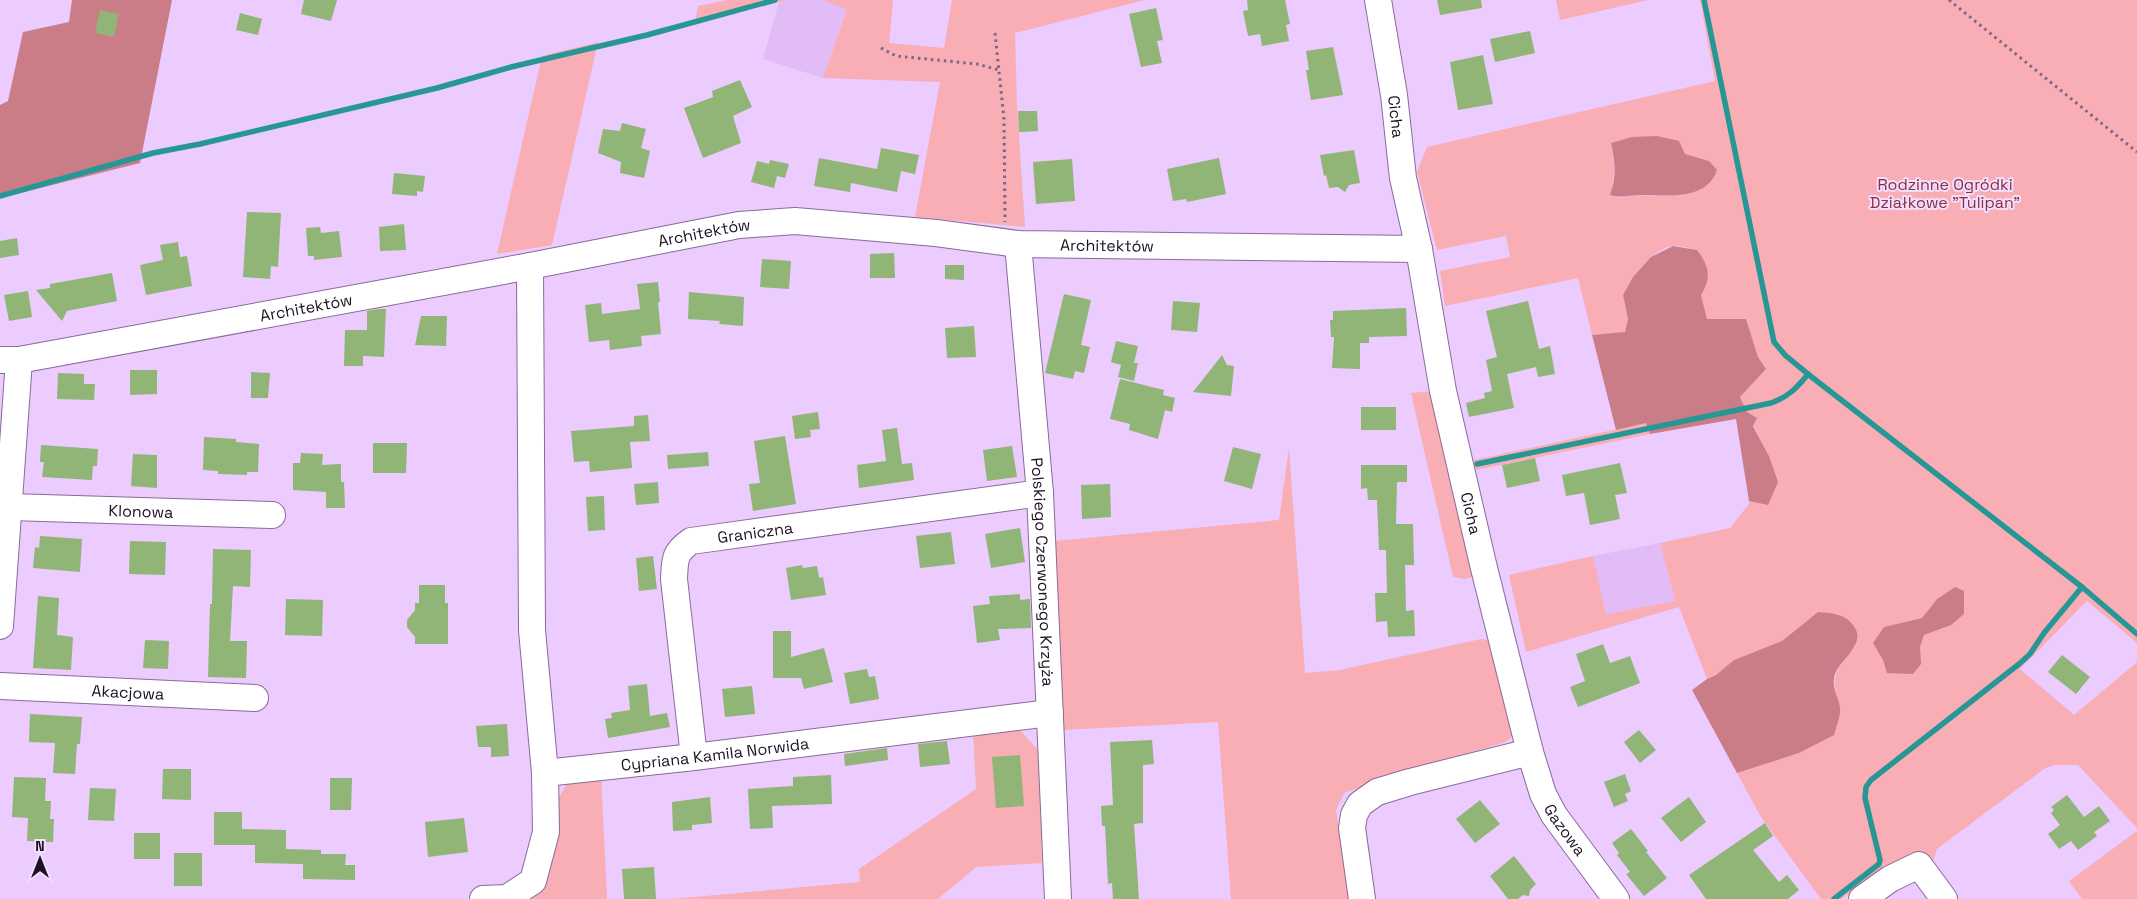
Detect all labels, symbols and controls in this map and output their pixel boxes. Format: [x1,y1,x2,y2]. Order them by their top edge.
street label: Cicha [1383,94,1409,139]
park label: Rodzinne Ogródki Działkowe "Tulipan" [1870,174,2020,213]
street label: Architektów [656,214,751,252]
street label: Architektów [1060,235,1154,257]
street label: Architektów [258,289,354,326]
street label: Polskiego Czerwonego Krzyża [1026,457,1059,687]
street label: Cicha [1456,490,1486,536]
street label: Klonowa [108,500,174,523]
street label: Graniczna [716,517,794,548]
street label: Akacjowa [91,680,165,705]
street label: Cypriana Kamila Norwida [620,733,810,776]
street label: Gazowa [1539,800,1591,860]
north arrow [15,834,65,884]
text: N [35,837,45,855]

